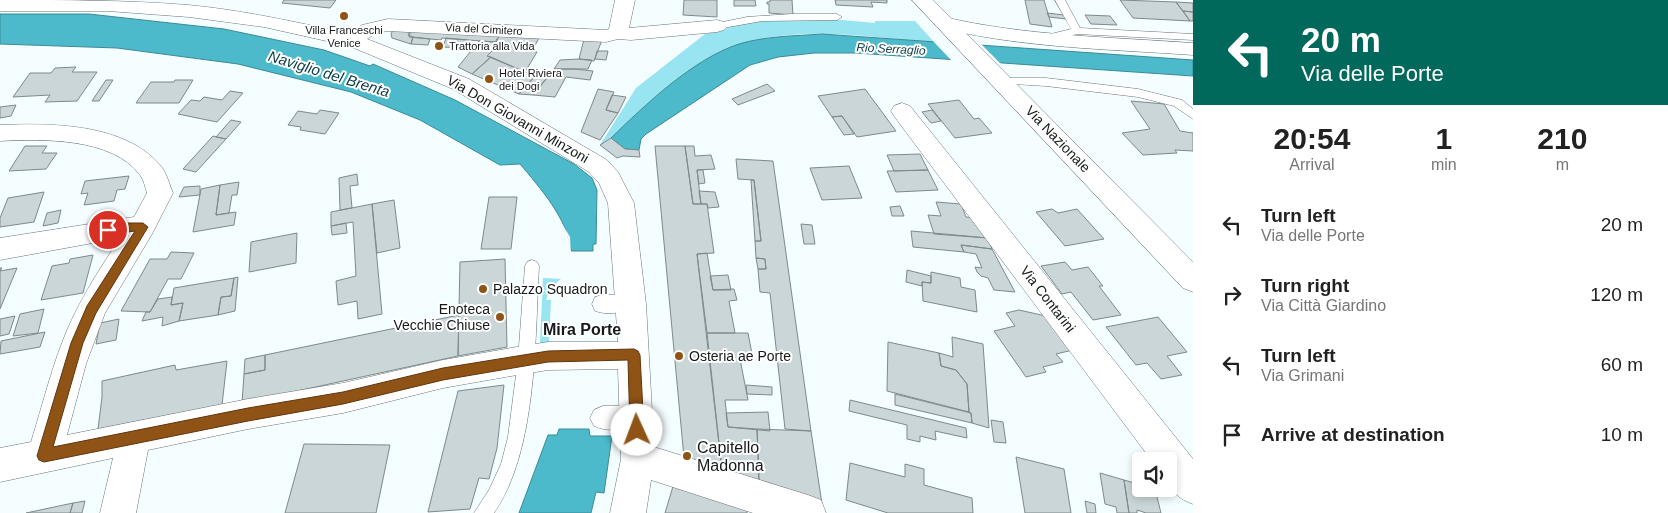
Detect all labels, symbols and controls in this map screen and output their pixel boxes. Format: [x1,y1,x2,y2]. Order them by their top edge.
marker: Villa Franceschi Venice [338,10,350,22]
icon: left [1218,20,1283,85]
text: 20 m [1301,20,1381,59]
street label: Via del Cimitero [445,21,523,37]
place label: Villa Franceschi Venice [305,24,383,49]
marker: Trattoria alla Vida [433,40,445,52]
place label: Trattoria alla Vida [449,40,535,52]
water label: Rio Serraglio [856,40,926,58]
water label: Naviglio del Brenta [266,47,392,100]
text: Via delle Porte [1301,61,1444,86]
place label: Hotel Riviera dei Dogi [499,67,563,92]
street label: Via Don Giovanni Minzoni [444,72,592,166]
marker: Hotel Riviera dei Dogi [483,73,495,85]
street label: Via Nazionale [1022,102,1094,176]
text: 20:54 [1274,122,1350,155]
text: 1 [1435,122,1452,155]
text: 210 [1537,122,1587,155]
text: Arrival [1289,156,1335,173]
text: min [1431,156,1457,173]
text: m [1556,156,1569,173]
text: Turn left [1261,205,1336,226]
pin [87,209,129,251]
icon: left [1218,211,1246,239]
text: 20 m [1601,214,1643,235]
icon: arrive [94,216,122,244]
text: Via delle Porte [1261,227,1365,244]
street label: Via Contarini [1017,263,1079,335]
text: Turn right [1261,275,1349,296]
place label: Palazzo Squadron [493,281,607,297]
icon: right [1218,281,1246,309]
marker: Palazzo Squadron [477,283,489,295]
text: 120 m [1590,284,1643,305]
text: Via Città Giardino [1261,297,1386,314]
place label: Enoteca Vecchie Chiuse [393,301,490,333]
marker: Enoteca Vecchie Chiuse [494,311,506,323]
district label: Mira Porte [543,321,621,338]
text: Turn left [1261,345,1336,366]
place label: Osteria ae Porte [689,348,791,364]
marker: Osteria ae Porte [673,350,685,362]
icon: left [1218,351,1246,379]
text: 60 m [1601,354,1643,375]
text: Via Grimani [1261,367,1344,384]
position arrow [610,403,662,455]
icon: arrive [1218,421,1246,449]
text: Arrive at destination [1261,424,1445,445]
text: 10 m [1601,424,1643,445]
place label: Capitello Madonna [697,439,764,474]
marker: Capitello Madonna [681,450,693,462]
map controls [1132,452,1177,497]
button: sound [1132,452,1177,497]

